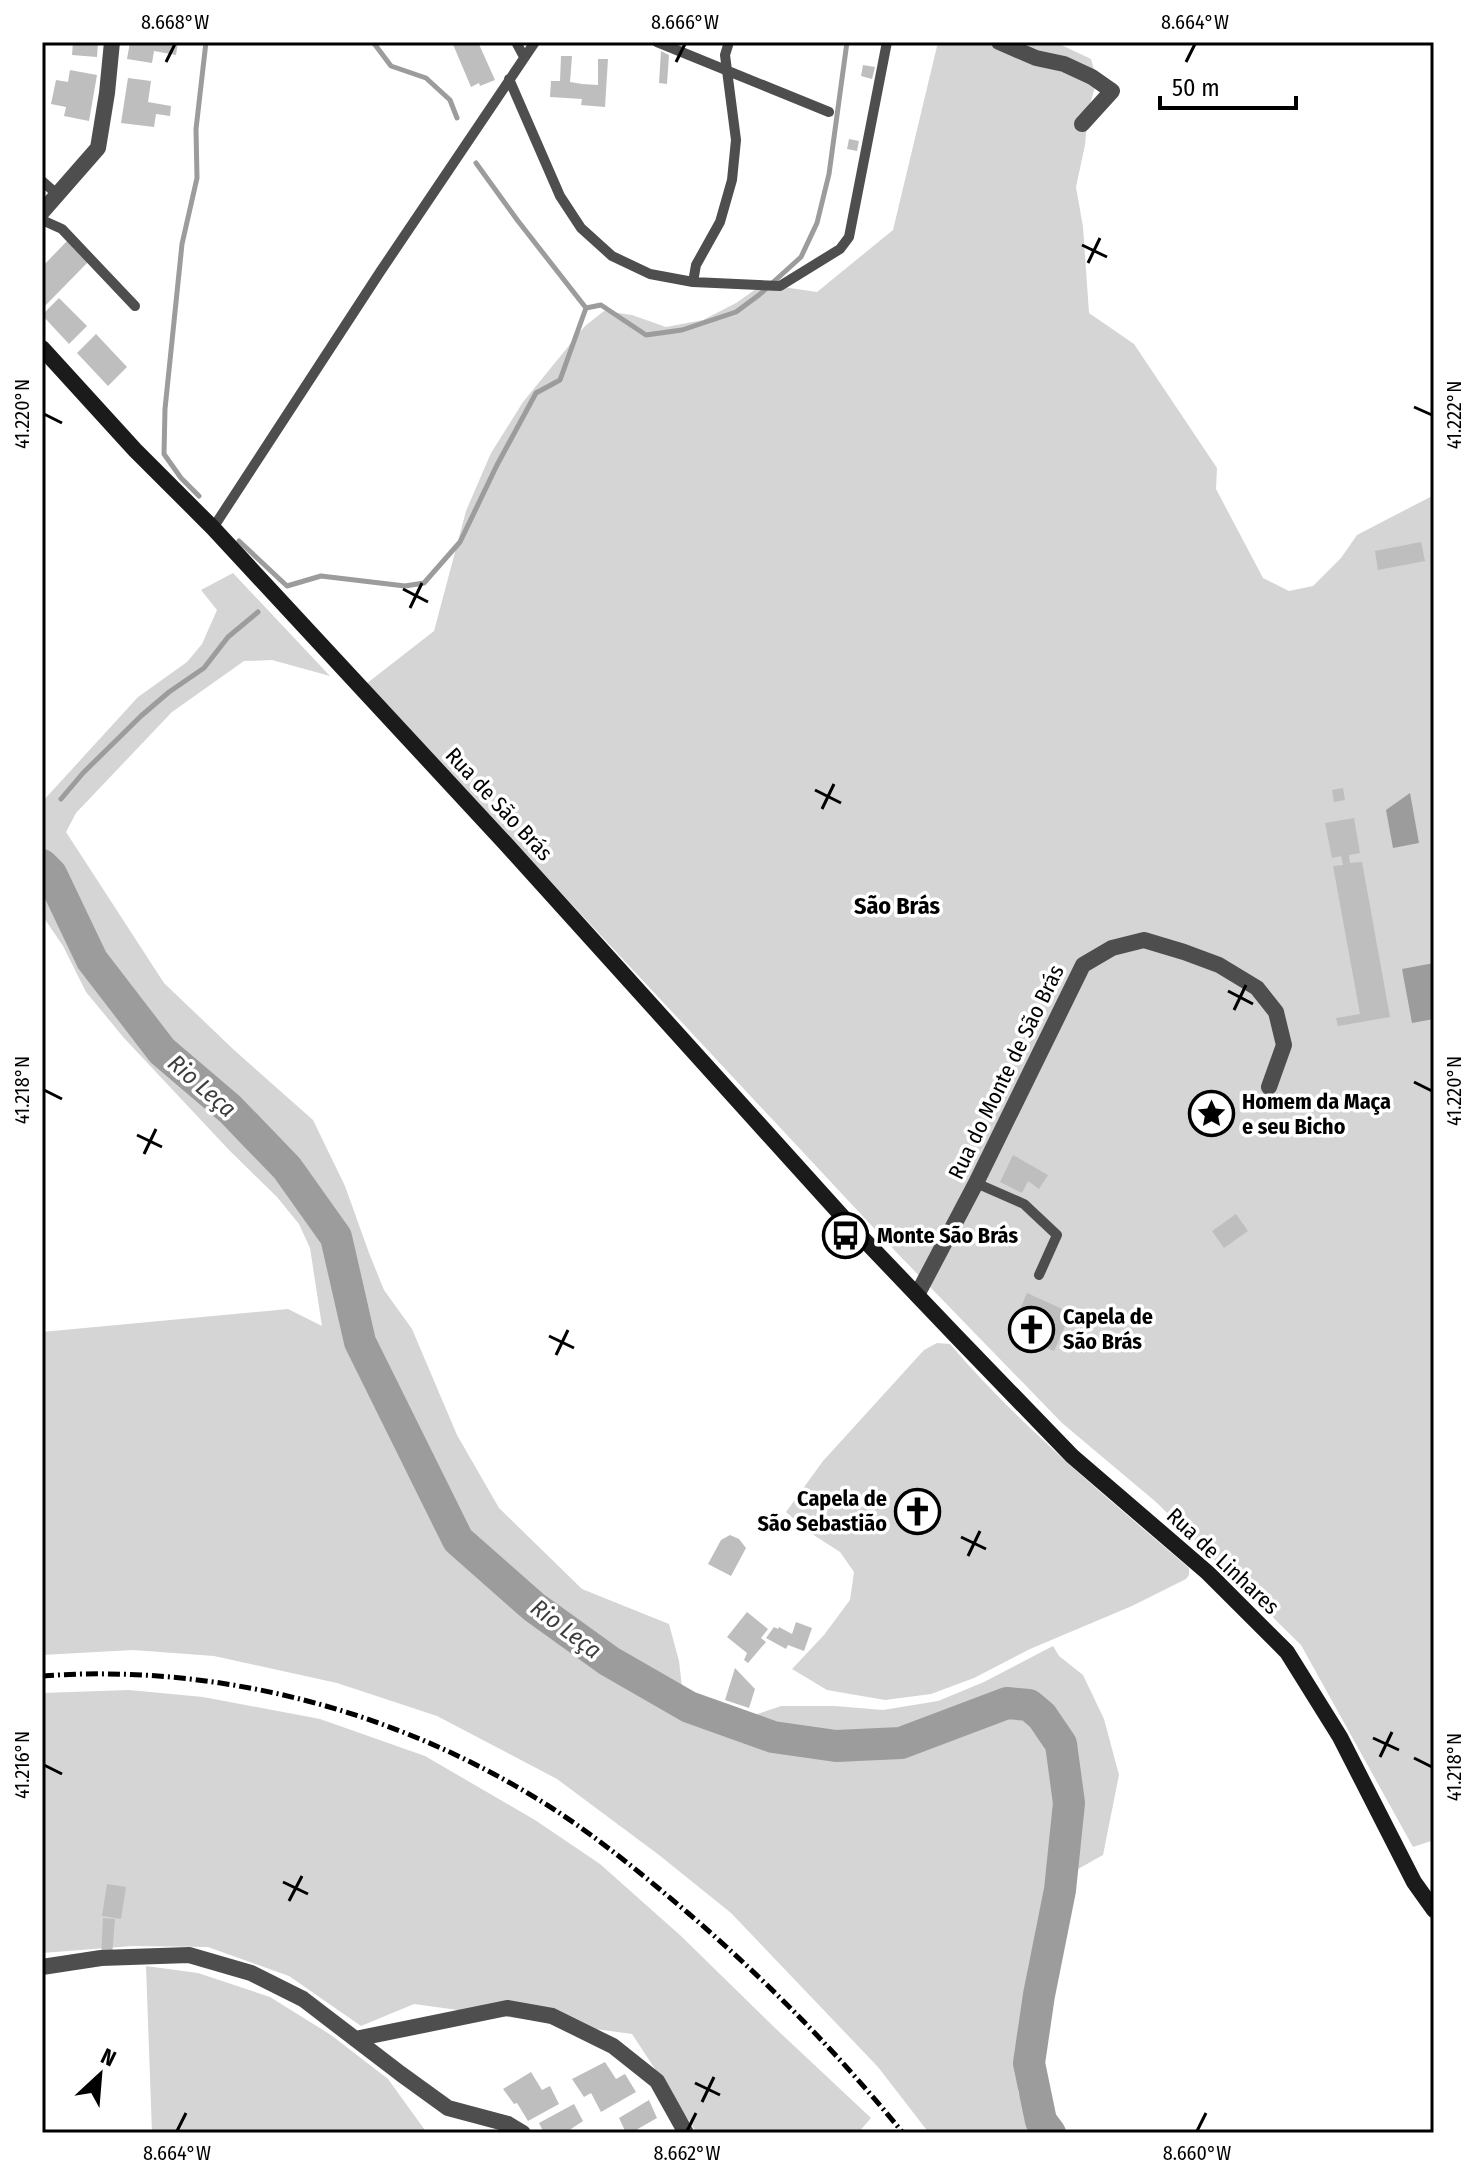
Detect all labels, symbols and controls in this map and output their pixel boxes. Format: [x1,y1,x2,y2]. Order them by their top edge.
text: 8.668°W [141,10,209,34]
text: 8.666°W [651,10,719,34]
text: 8.664°W [1161,10,1229,34]
scale bar [1160,60,1296,110]
text: 50 m [1172,74,1220,102]
text: 41.220°N [10,379,34,449]
text: 41.222°N [1442,381,1466,449]
street label: Rua de São Brás [440,742,558,866]
district label: São Brás [854,892,940,920]
street label: Rua do Monte de São Brás [942,960,1070,1184]
water label: Rio Leça [162,1049,242,1123]
text: 41.218°N [10,1056,34,1124]
text: 41.220°N [1442,1056,1466,1126]
place label: Homem da Maça e seu Bicho [1242,1088,1391,1140]
place icon: Homem da Maça e seu Bicho [1187,1090,1235,1138]
bus stop icon: Monte São Brás [822,1211,870,1259]
place label: Monte São Brás [877,1222,1018,1249]
place label: Capela de São Brás [1063,1303,1153,1355]
church icon: Capela de São Brás [1008,1305,1056,1353]
place label: Capela de São Sebastião [757,1485,887,1537]
church icon: Capela de São Sebastião [894,1487,942,1535]
street label: Rua de Linhares [1161,1502,1285,1620]
water label: Rio Leça [525,1594,607,1664]
text: 41.216°N [10,1731,34,1799]
text: 41.218°N [1442,1733,1466,1801]
north arrow [60,2035,140,2115]
text: N [97,2042,120,2072]
text: 8.664°W [143,2141,211,2165]
text: 8.662°W [654,2141,720,2165]
text: 8.660°W [1163,2141,1231,2165]

